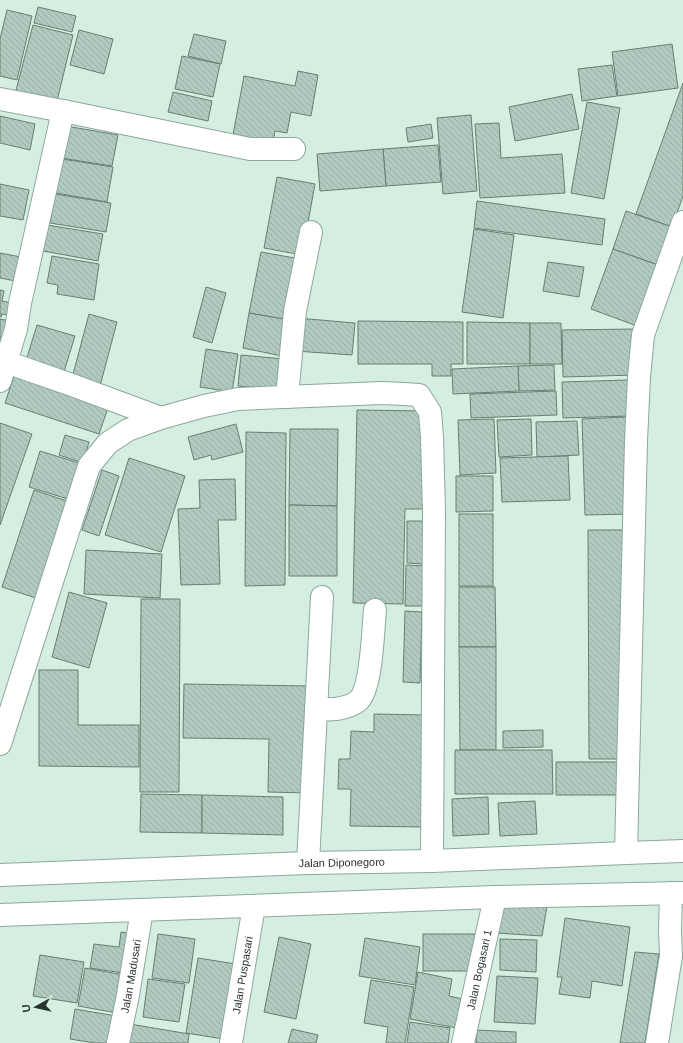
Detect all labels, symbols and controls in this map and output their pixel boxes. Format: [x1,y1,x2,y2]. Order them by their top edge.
street label: Jalan Diponegoro [298,856,385,869]
street label: Jalan Bogasari 1 [464,928,494,1011]
street label: Jalan Puspasari [230,935,255,1015]
street label: Jalan Madusari [118,938,143,1014]
north arrow [16,987,56,1027]
text: U [20,1004,33,1013]

